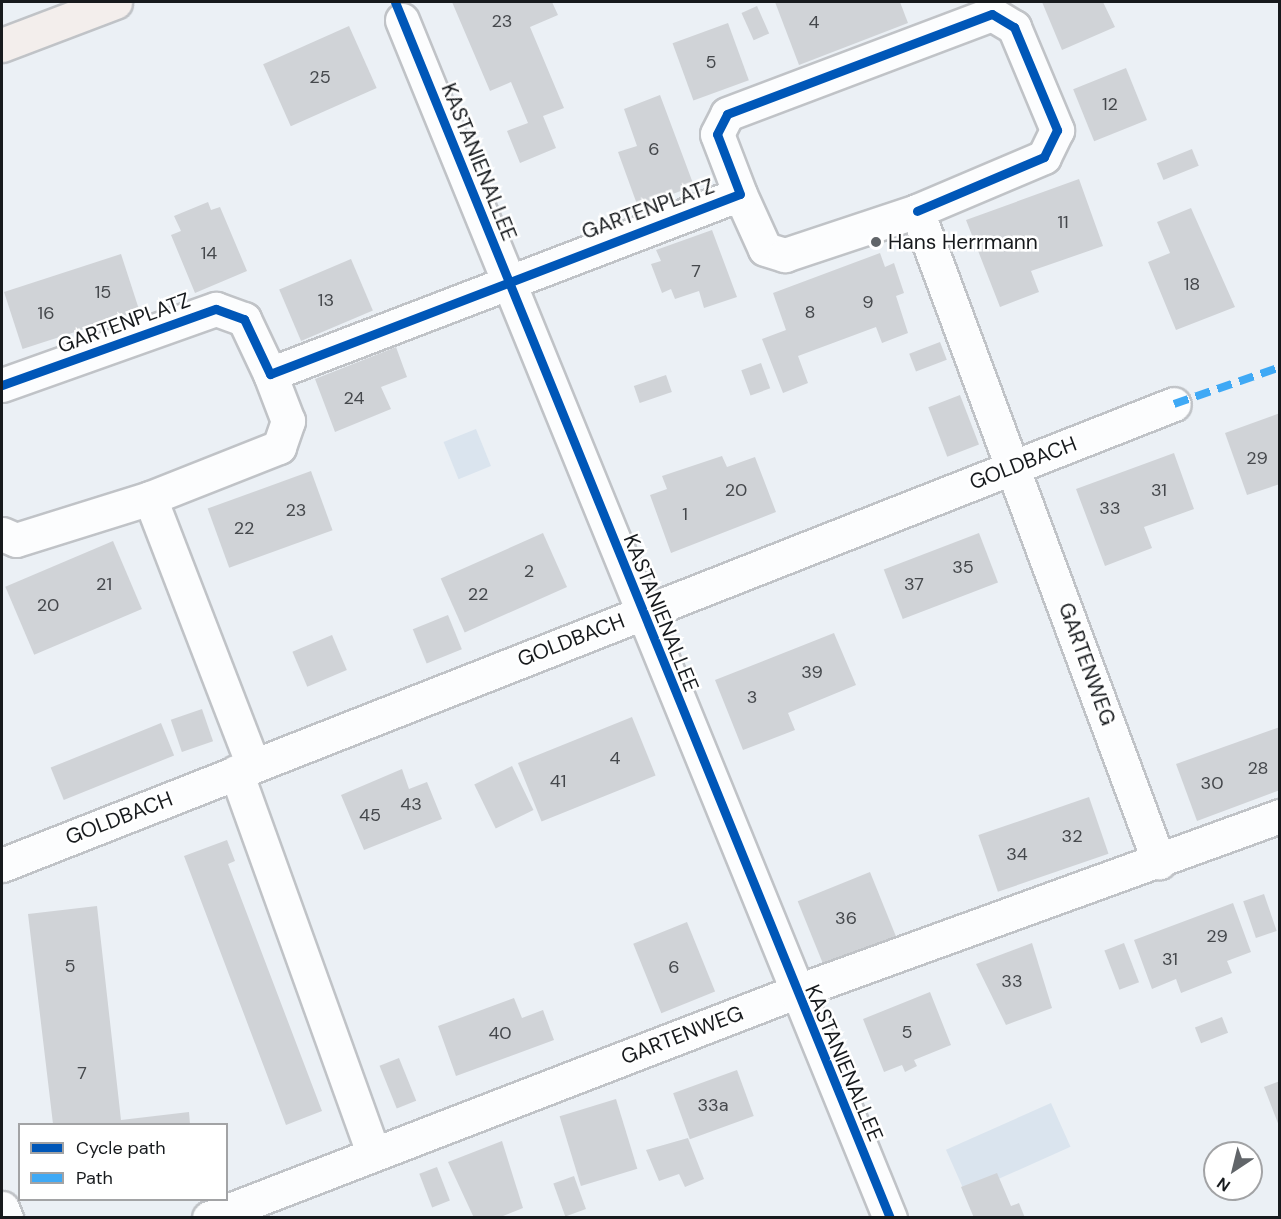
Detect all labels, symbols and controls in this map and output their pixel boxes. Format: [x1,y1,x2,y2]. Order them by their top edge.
house number: 23 [491,10,513,32]
house number: 4 [809,11,819,33]
house number: 5 [706,51,716,73]
house number: 25 [309,66,331,88]
street label: KASTANIENALLEE [436,80,522,244]
house number: 12 [1102,93,1118,115]
house number: 6 [648,138,660,160]
street label: GARTENPLATZ [578,173,718,245]
house number: 11 [1057,211,1069,233]
place label: Hans Herrmann [888,229,1038,255]
marker: Hans Herrmann [869,235,883,249]
house number: 14 [201,242,217,264]
house number: 7 [691,260,701,282]
house number: 18 [1184,273,1200,295]
house number: 15 [95,281,111,303]
street label: GARTENPLATZ [54,287,194,359]
house number: 13 [318,289,334,311]
house number: 9 [862,291,874,313]
house number: 8 [805,301,815,323]
house number: 16 [38,302,54,324]
house number: 24 [344,387,364,409]
street label: GOLDBACH [966,431,1080,495]
house number: 29 [1246,447,1268,469]
house number: 20 [725,479,747,501]
house number: 31 [1151,479,1167,501]
house number: 33 [1099,497,1121,519]
house number: 23 [285,499,307,521]
house number: 1 [682,503,688,525]
house number: 22 [234,517,254,539]
street label: KASTANIENALLEE [618,531,704,695]
house number: 35 [952,556,974,578]
house number: 2 [524,560,534,582]
house number: 21 [96,573,112,595]
house number: 37 [904,573,924,595]
house number: 22 [468,583,488,605]
house number: 20 [37,594,59,616]
street label: GARTENWEG [1053,599,1121,729]
street label: GOLDBACH [514,608,628,672]
house number: 39 [801,661,823,683]
house number: 3 [747,686,757,708]
house number: 4 [610,747,620,769]
house number: 28 [1247,757,1269,779]
house number: 41 [550,770,566,792]
house number: 30 [1201,772,1223,794]
street label: GOLDBACH [62,786,176,850]
house number: 43 [400,793,422,815]
house number: 45 [359,804,381,826]
house number: 32 [1061,825,1083,847]
house number: 34 [1006,843,1028,865]
house number: 36 [835,907,857,929]
house number: 29 [1206,925,1228,947]
house number: 31 [1162,948,1178,970]
house number: 5 [65,955,75,977]
house number: 6 [668,956,680,978]
house number: 33 [1001,970,1023,992]
street label: KASTANIENALLEE [800,981,888,1145]
street label: GARTENWEG [617,1000,747,1070]
house number: 5 [902,1021,912,1043]
house number: 40 [488,1022,512,1044]
house number: 7 [77,1062,87,1084]
house number: 33a [697,1094,729,1116]
legend [18,1123,228,1201]
text: Cycle path [76,1136,166,1160]
north arrow [1203,1141,1263,1201]
text: Path [76,1166,113,1190]
text: N [1213,1173,1234,1196]

